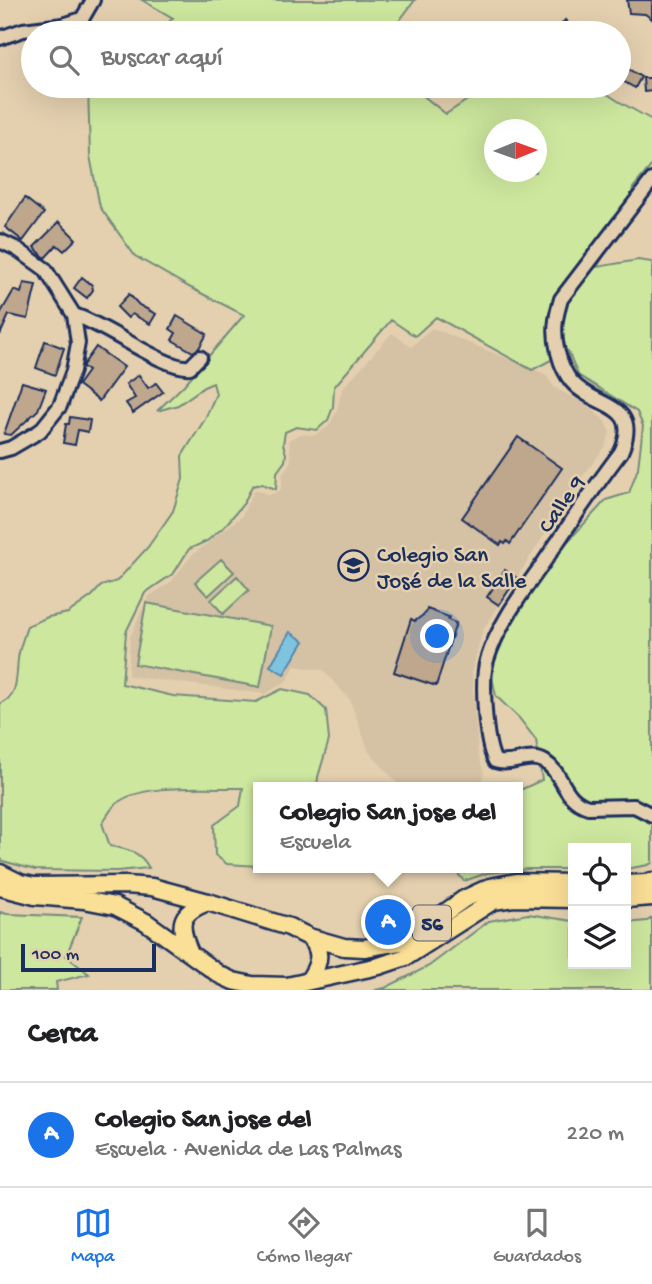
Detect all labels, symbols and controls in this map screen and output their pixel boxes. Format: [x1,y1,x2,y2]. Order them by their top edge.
search box [21,21,631,98]
icon: search [45,41,83,79]
text: Buscar aquí [101,44,223,75]
north arrow [484,119,547,182]
street label: Calle 9 [533,471,593,539]
place label: Colegio San José de la Salle [377,543,528,596]
school or university icon: Colegio San José de la Salle [337,549,371,583]
your location [420,619,454,653]
popup [253,782,523,873]
text: Colegio San jose del [280,799,496,830]
text: Escuela [280,830,351,857]
map controls [568,843,631,969]
button: locate [568,843,631,906]
pin: A [365,896,411,948]
road number: 56 [413,906,451,940]
button: layers [568,906,631,969]
scale bar [21,941,156,973]
text: 100 m [32,944,79,967]
text: Cerca [28,1018,97,1053]
text: Colegio San jose del [95,1106,311,1137]
text: A [44,1121,58,1148]
text: 220 m [567,1121,624,1148]
text: Escuela · Avenida de Las Palmas [95,1137,401,1164]
tab: Mapa [71,1204,115,1269]
tab: Cómo llegar [257,1204,351,1269]
tab: Guardados [493,1204,581,1269]

